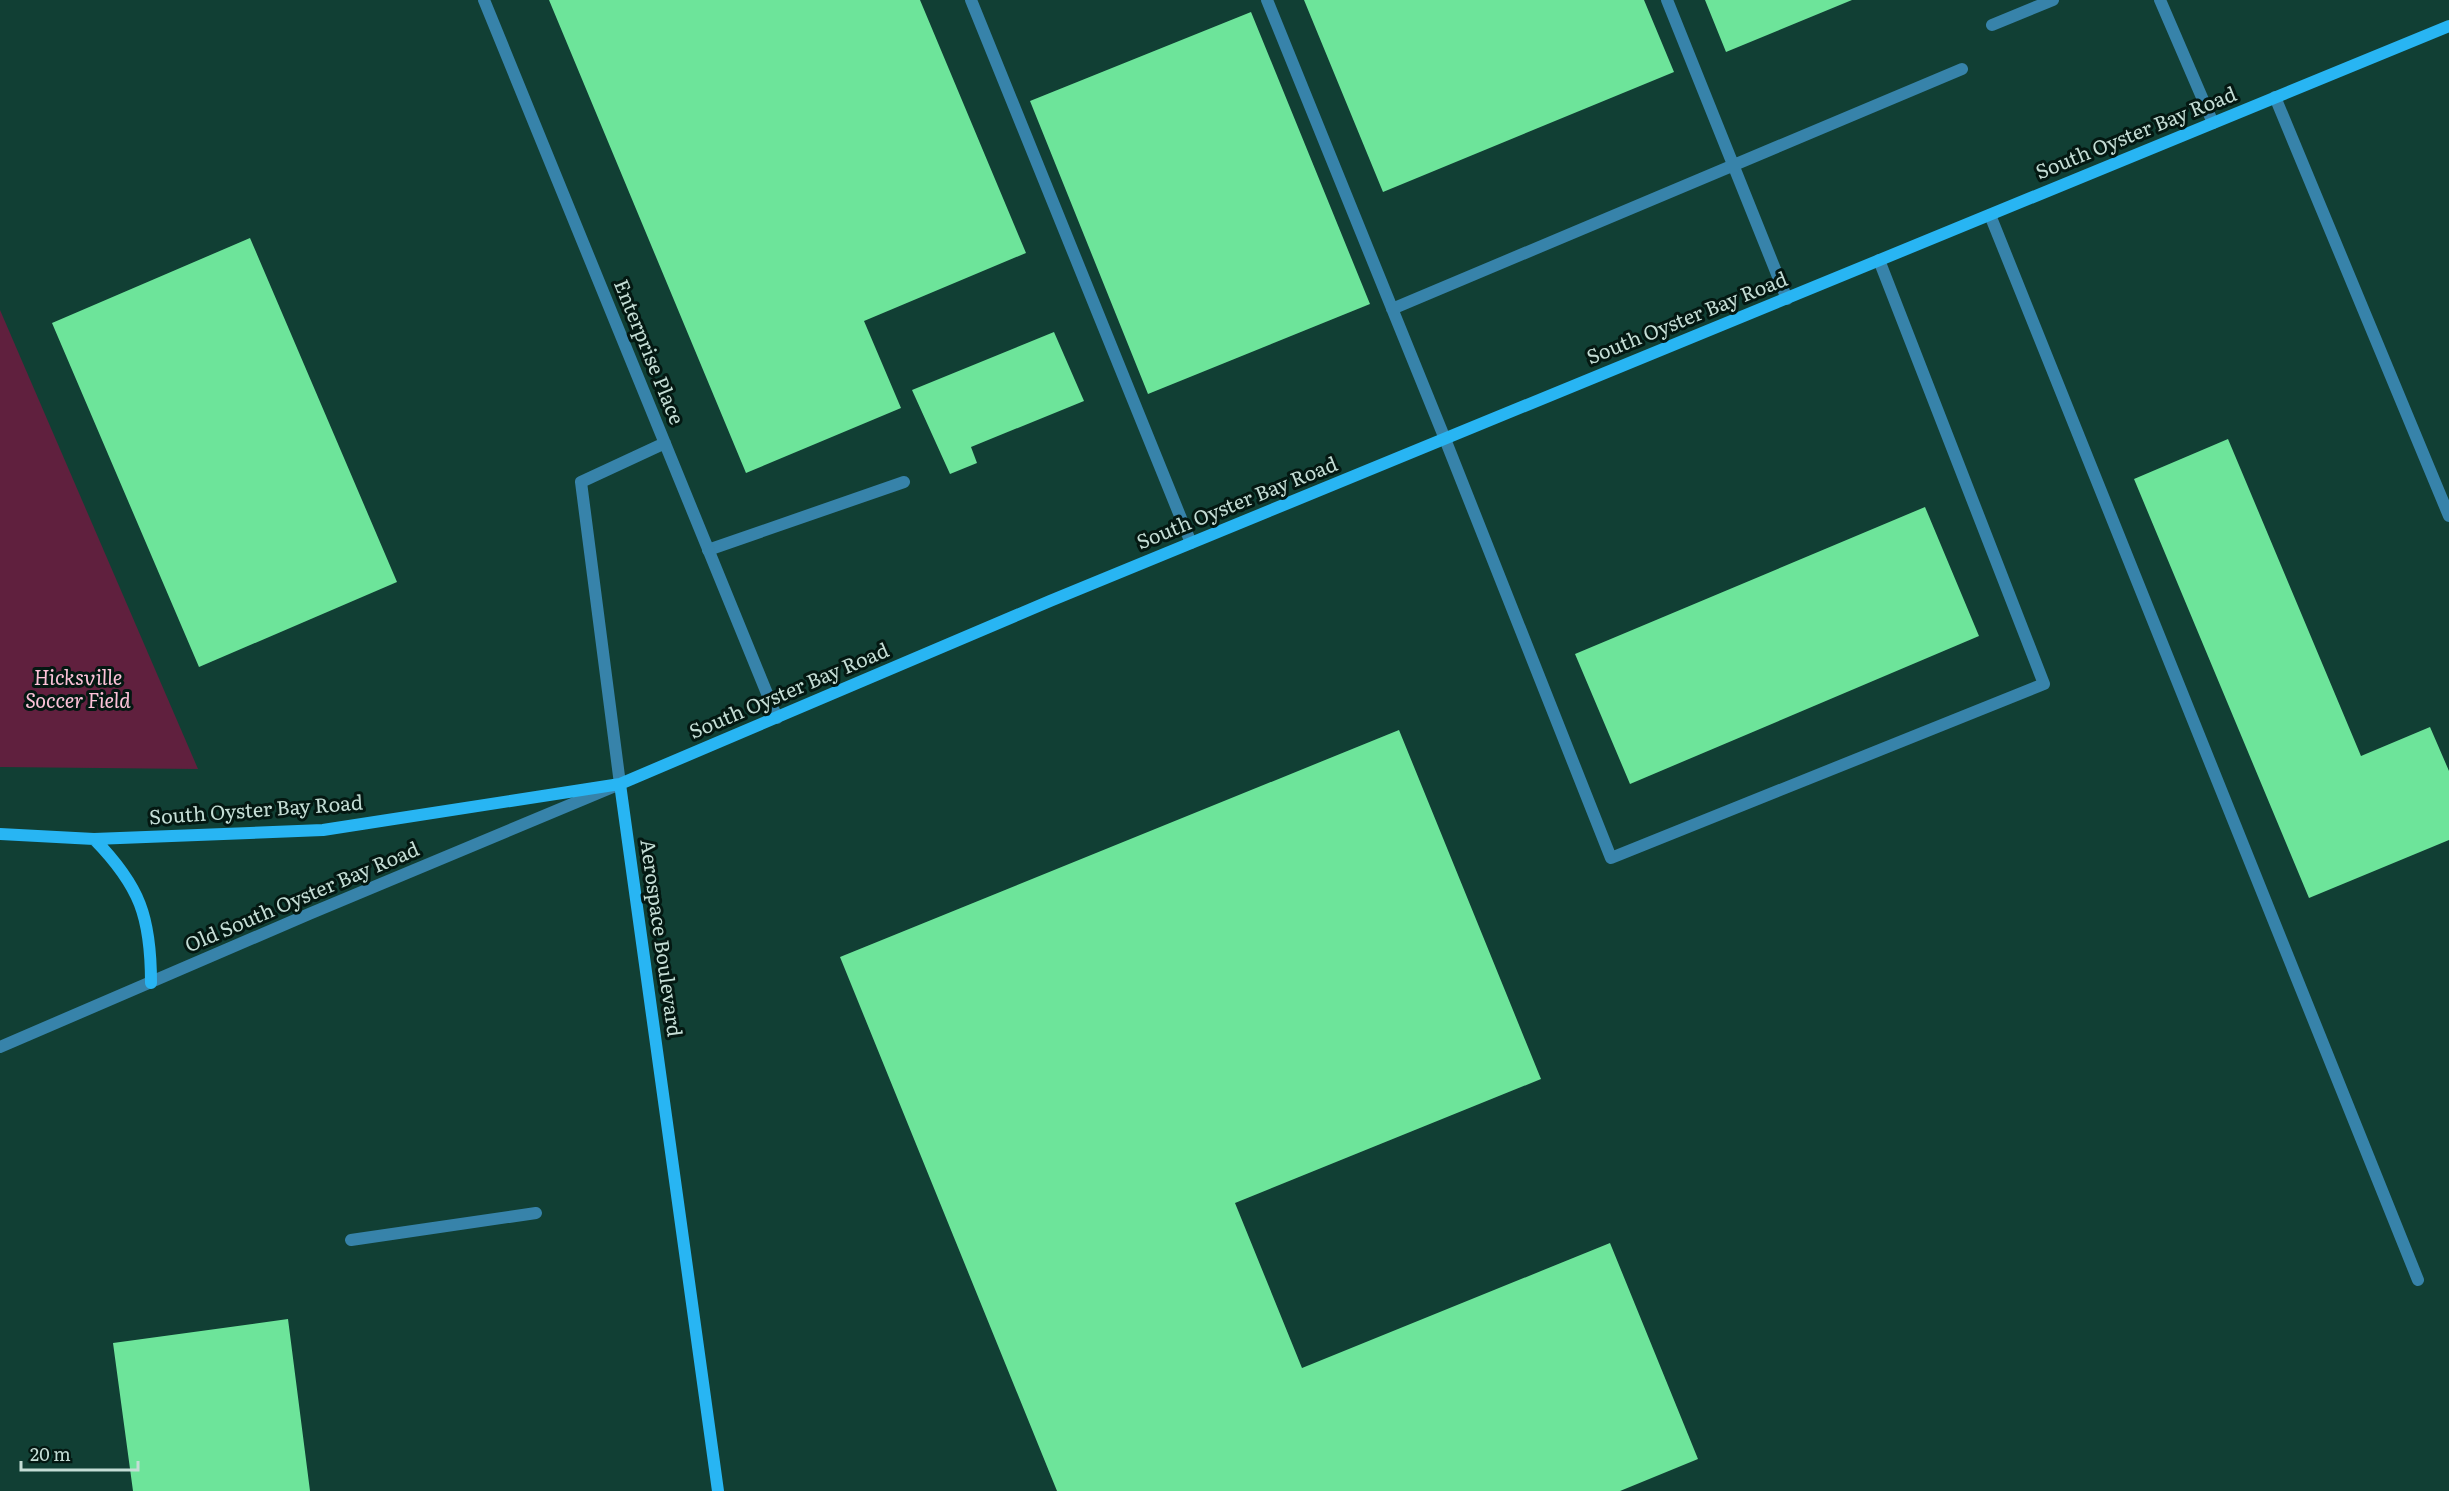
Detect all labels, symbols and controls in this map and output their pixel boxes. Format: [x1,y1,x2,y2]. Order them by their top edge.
street label: South Oyster Bay Road [2030,77,2240,185]
street label: South Oyster Bay Road [1581,262,1791,370]
street label: Enterprise Place [608,274,694,428]
street label: South Oyster Bay Road [1131,447,1341,555]
street label: South Oyster Bay Road [684,633,893,745]
park label: Hicksville Soccer Field [25,661,131,714]
street label: South Oyster Bay Road [148,786,364,830]
street label: Old South Oyster Bay Road [179,832,423,958]
street label: Aerospace Boulevard [634,837,692,1039]
scale bar [21,1434,138,1472]
text: 20 m [30,1440,71,1467]

